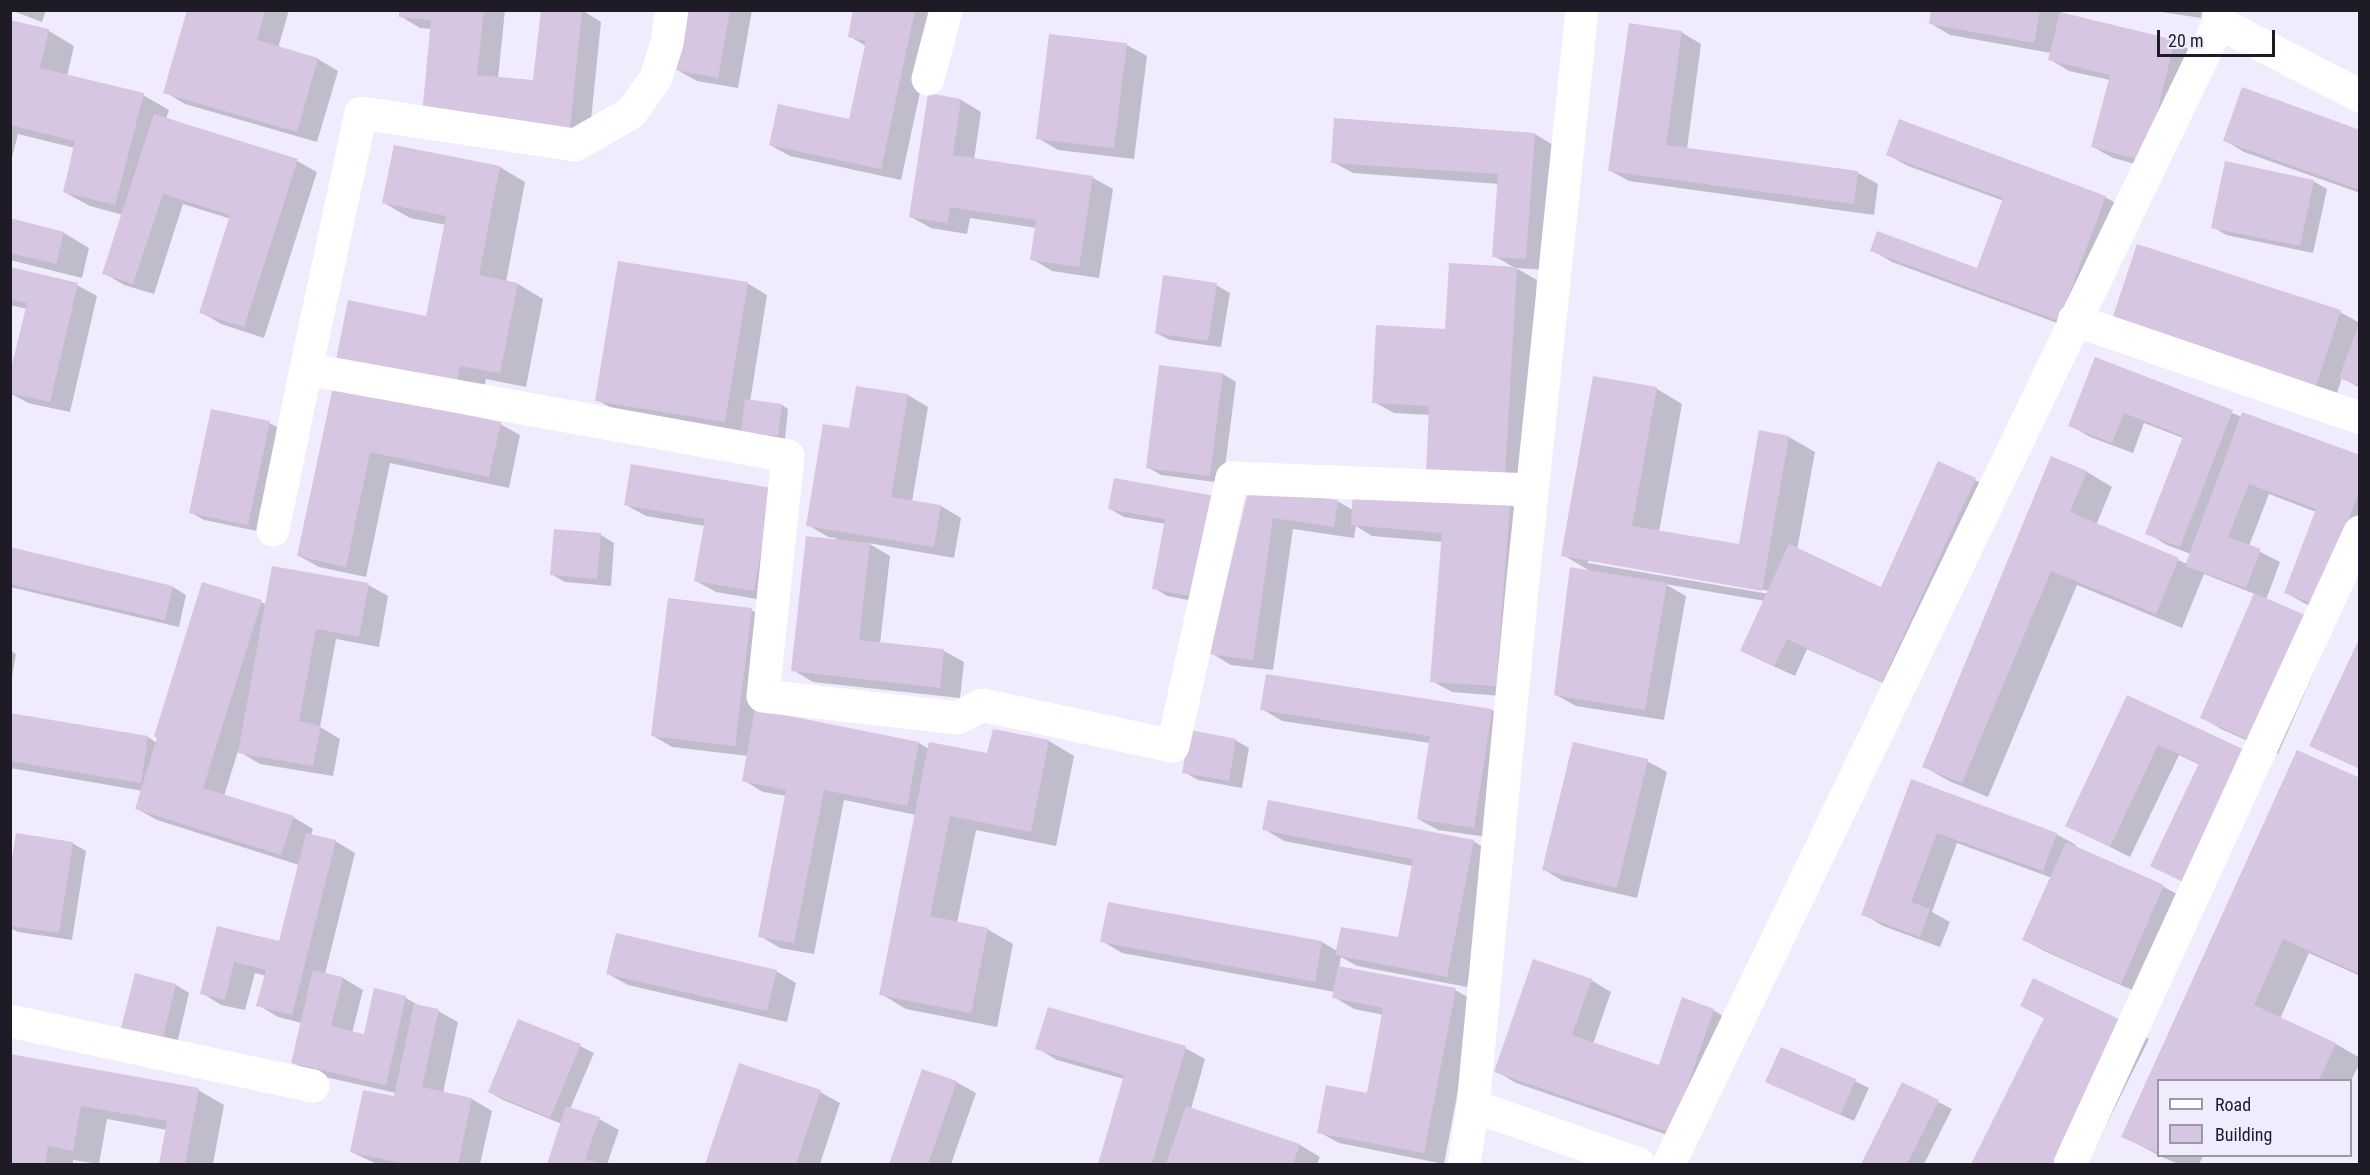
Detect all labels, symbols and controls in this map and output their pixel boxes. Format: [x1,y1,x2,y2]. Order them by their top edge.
scale bar [2160,18,2278,56]
text: 20 m [2168,30,2203,51]
legend [2157,1079,2352,1157]
text: Road [2215,1094,2251,1115]
text: Building [2215,1124,2272,1145]

